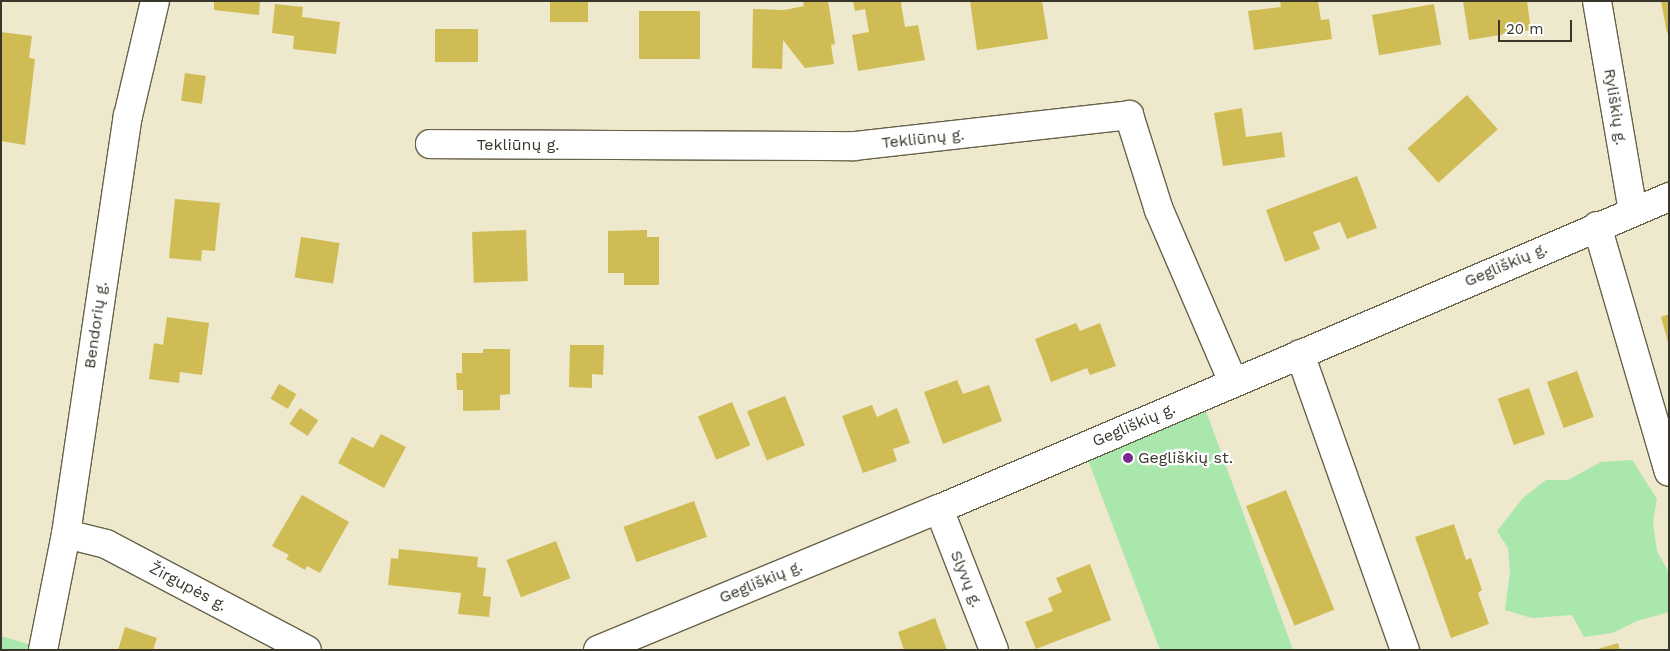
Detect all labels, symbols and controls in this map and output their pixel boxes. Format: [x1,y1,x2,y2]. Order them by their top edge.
scale bar [1500,10,1574,42]
text: 20 m [1506,20,1544,38]
street label: Ryliškių g. [1599,67,1631,147]
street label: Tekliūnų g. [881,125,965,153]
street label: Tekliūnų g. [476,135,560,155]
street label: Gegliškių g. [1462,239,1550,291]
street label: Bendorių g. [80,280,112,370]
street label: Gegliškių g. [1090,399,1178,451]
place label: Gegliškių st. [1138,448,1233,468]
marker: Gegliškių st. [1122,452,1134,464]
street label: Slyvų g. [946,548,986,610]
street label: Gegliškių g. [716,557,806,607]
street label: Žirgupės g. [146,559,230,615]

